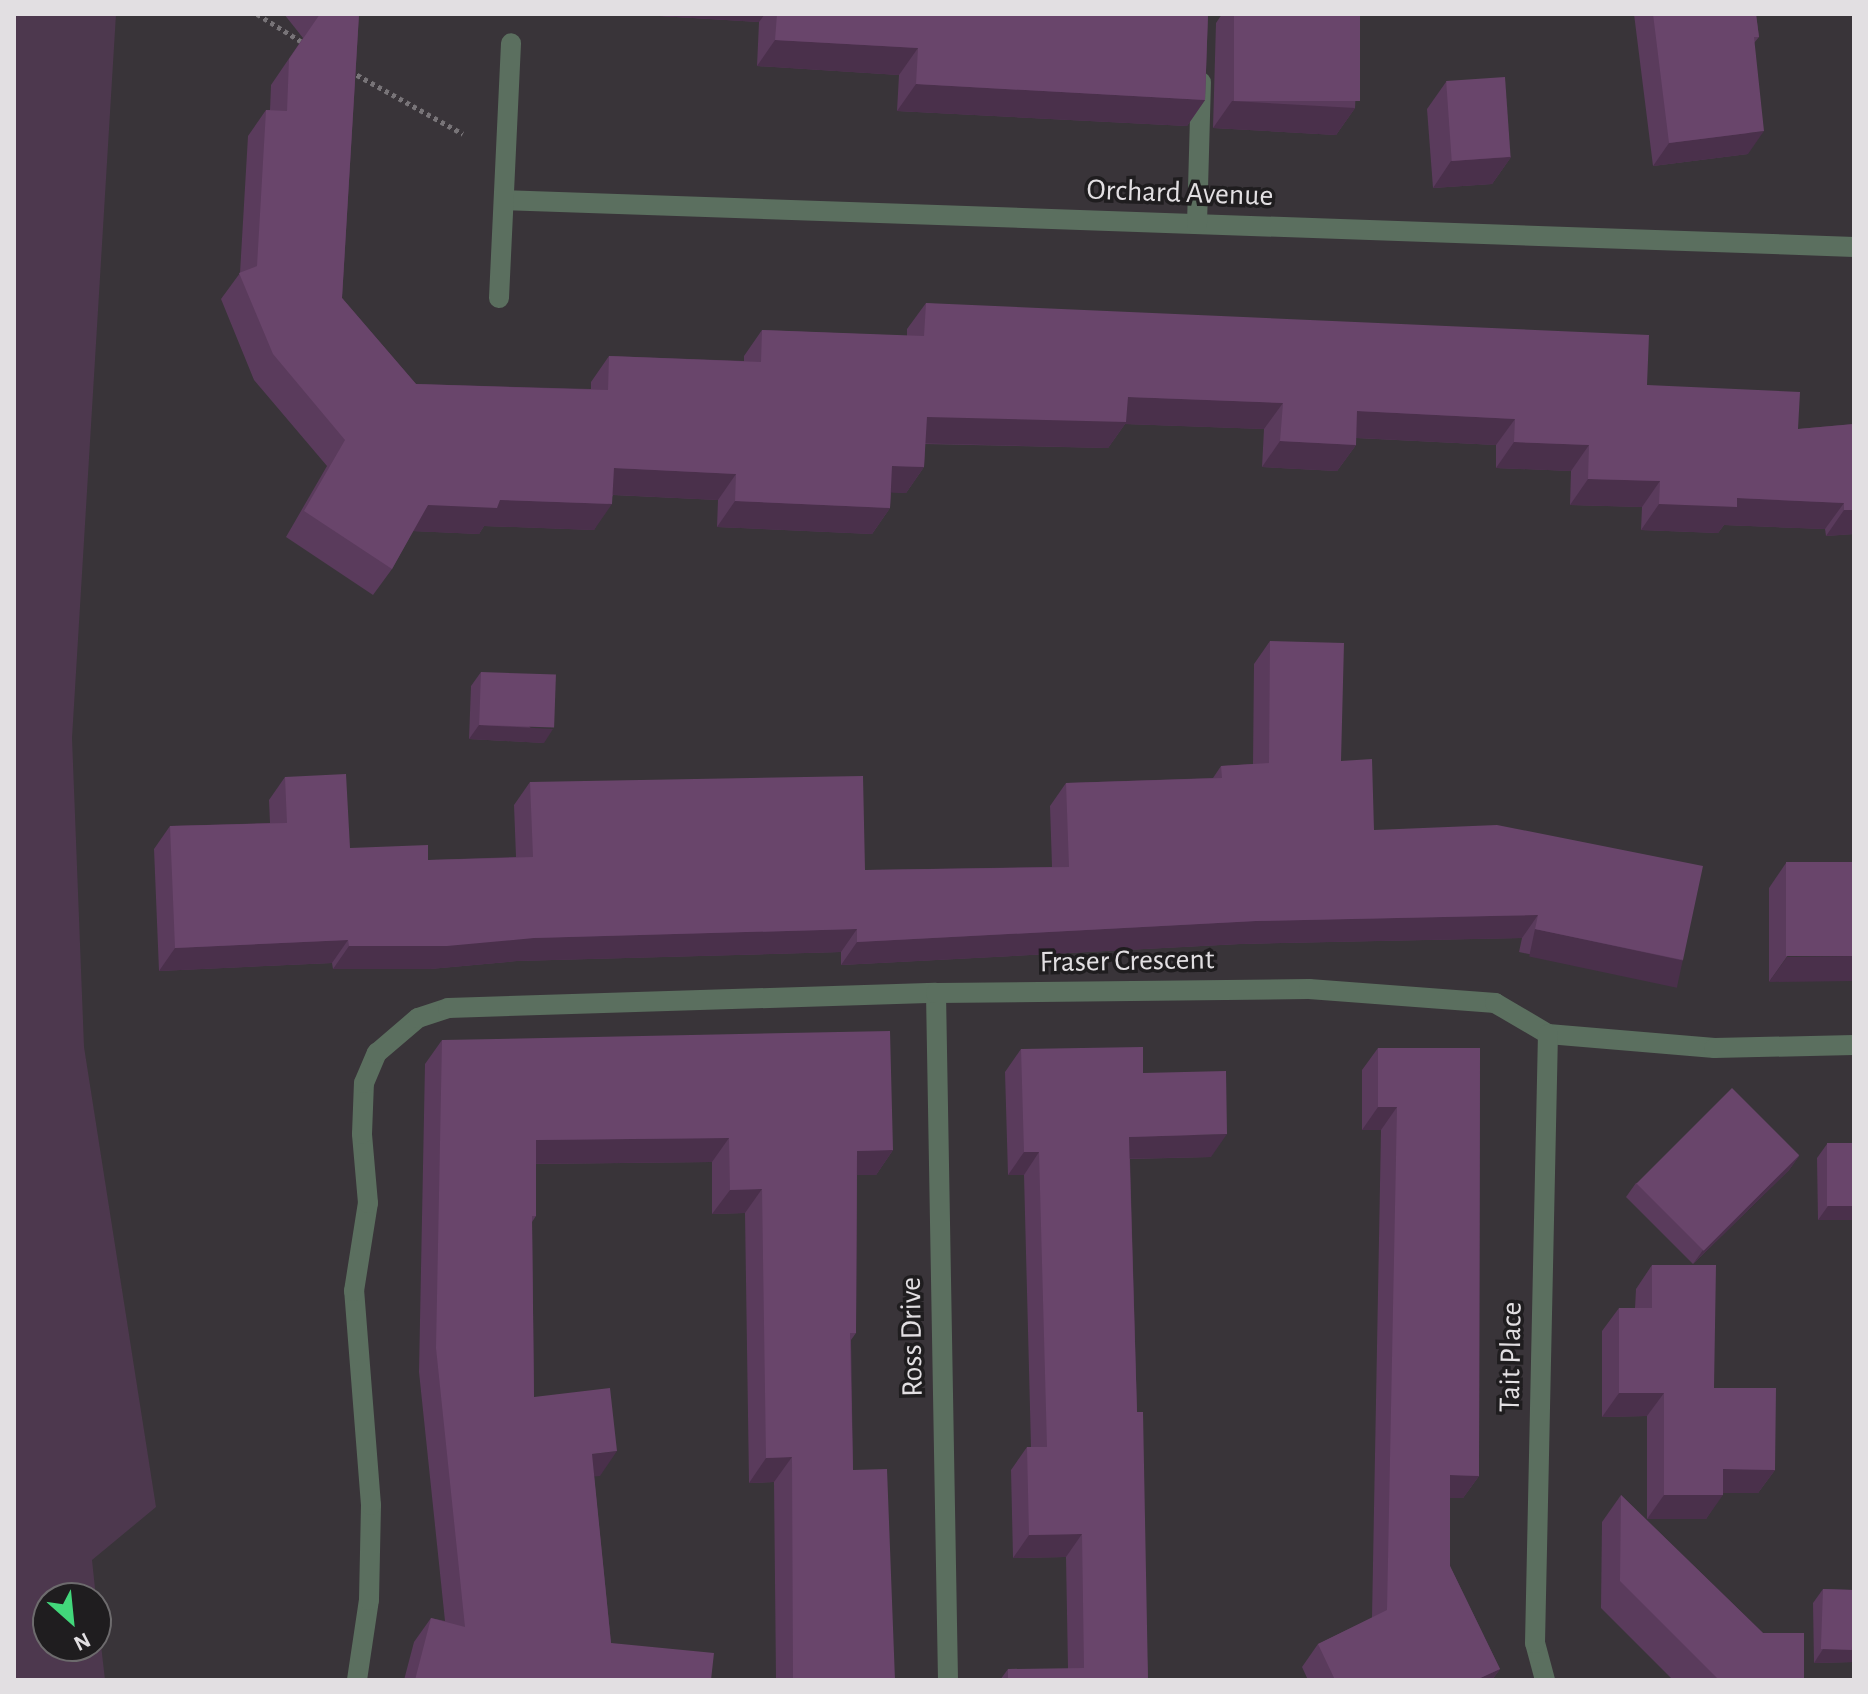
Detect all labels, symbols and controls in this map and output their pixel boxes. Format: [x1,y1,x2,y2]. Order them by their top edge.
street label: Orchard Avenue [1086,172,1274,214]
street label: Fraser Crescent [1039,941,1215,981]
street label: Ross Drive [893,1277,931,1397]
street label: Tait Place [1492,1301,1530,1413]
north arrow [32,1582,112,1662]
text: N [70,1628,94,1655]

